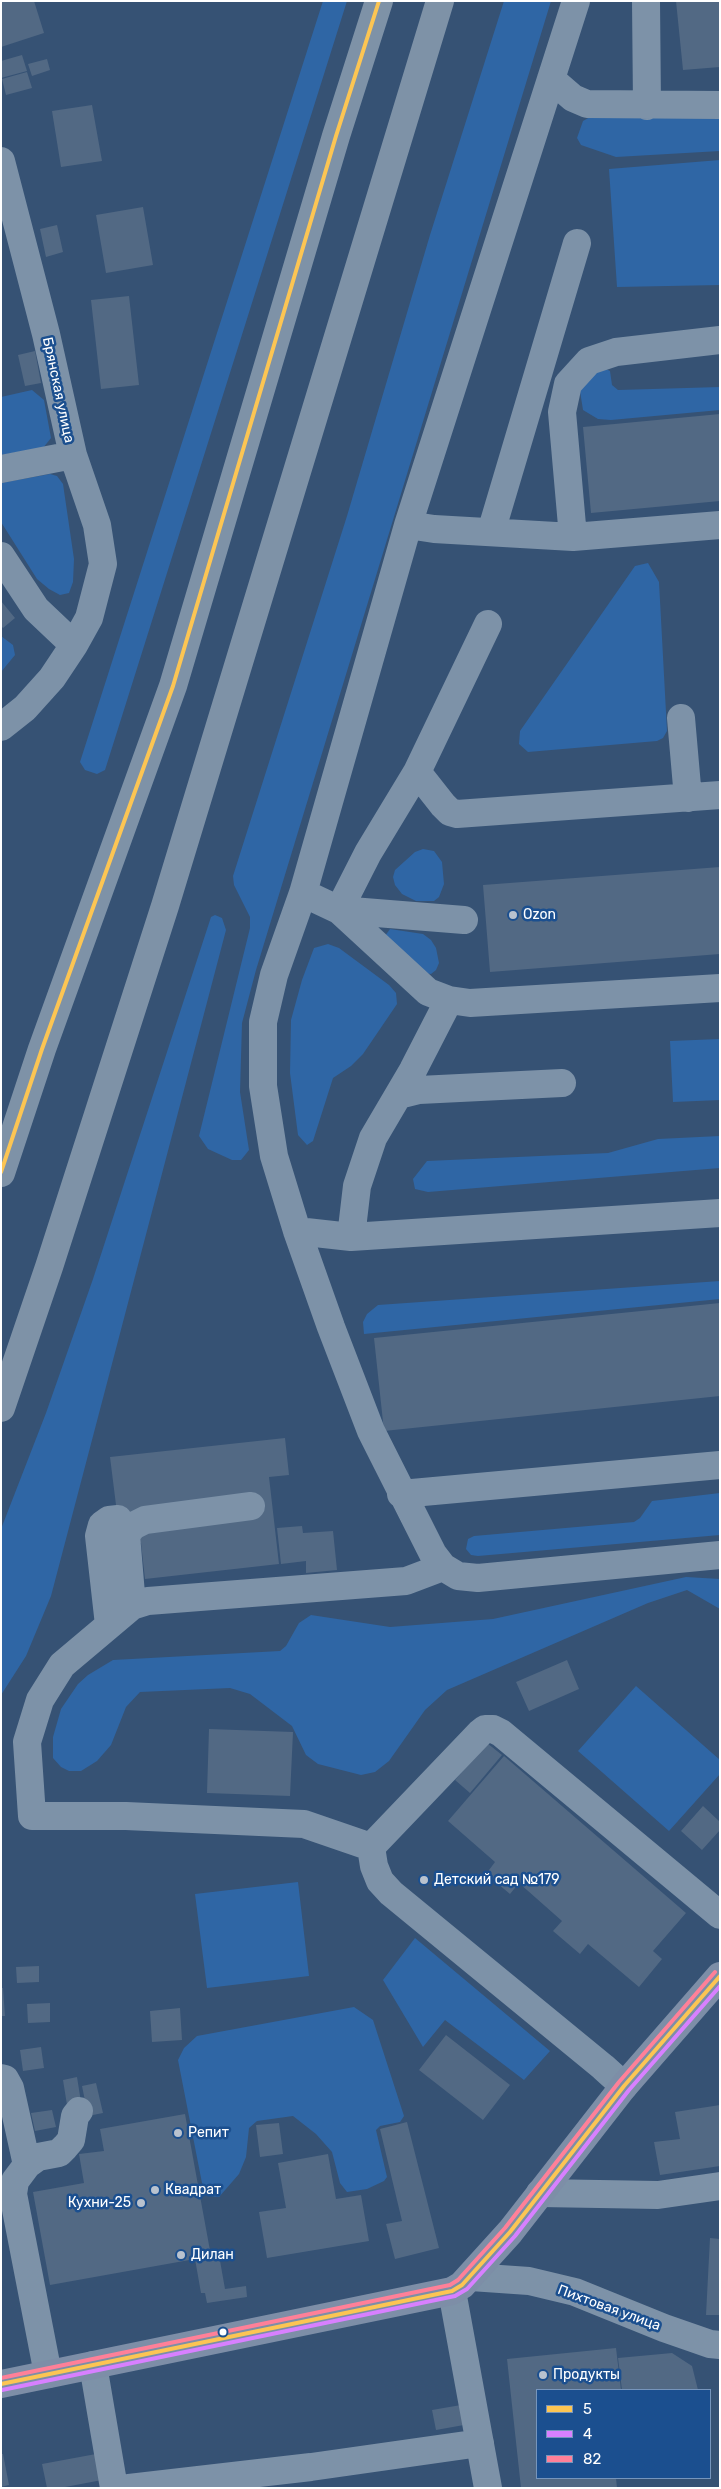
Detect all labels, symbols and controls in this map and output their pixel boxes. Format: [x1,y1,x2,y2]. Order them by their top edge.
street label: Брянская улица [39,336,77,444]
place label: Ozon [523,907,556,923]
marker: Ozon [507,909,519,921]
place label: Детский сад №179 [434,1872,560,1888]
marker: Детский сад №179 [418,1874,430,1886]
place label: Репит [188,2125,229,2141]
marker: Репит [172,2127,184,2139]
place label: Квадрат [165,2182,221,2198]
marker: Квадрат [149,2184,161,2196]
place label: Кухни-25 [68,2195,131,2211]
marker: Кухни-25 [135,2197,147,2209]
place label: Дилан [191,2247,234,2263]
marker: Дилан [175,2249,187,2261]
street label: Пихтовая улица [555,2282,663,2334]
unlabelled marker [218,2327,228,2337]
place label: Продукты [553,2367,620,2383]
marker: Продукты [537,2369,549,2381]
legend [536,2389,711,2479]
text: 5 [583,2400,592,2418]
text: 4 [583,2425,592,2443]
text: 82 [583,2450,601,2468]

